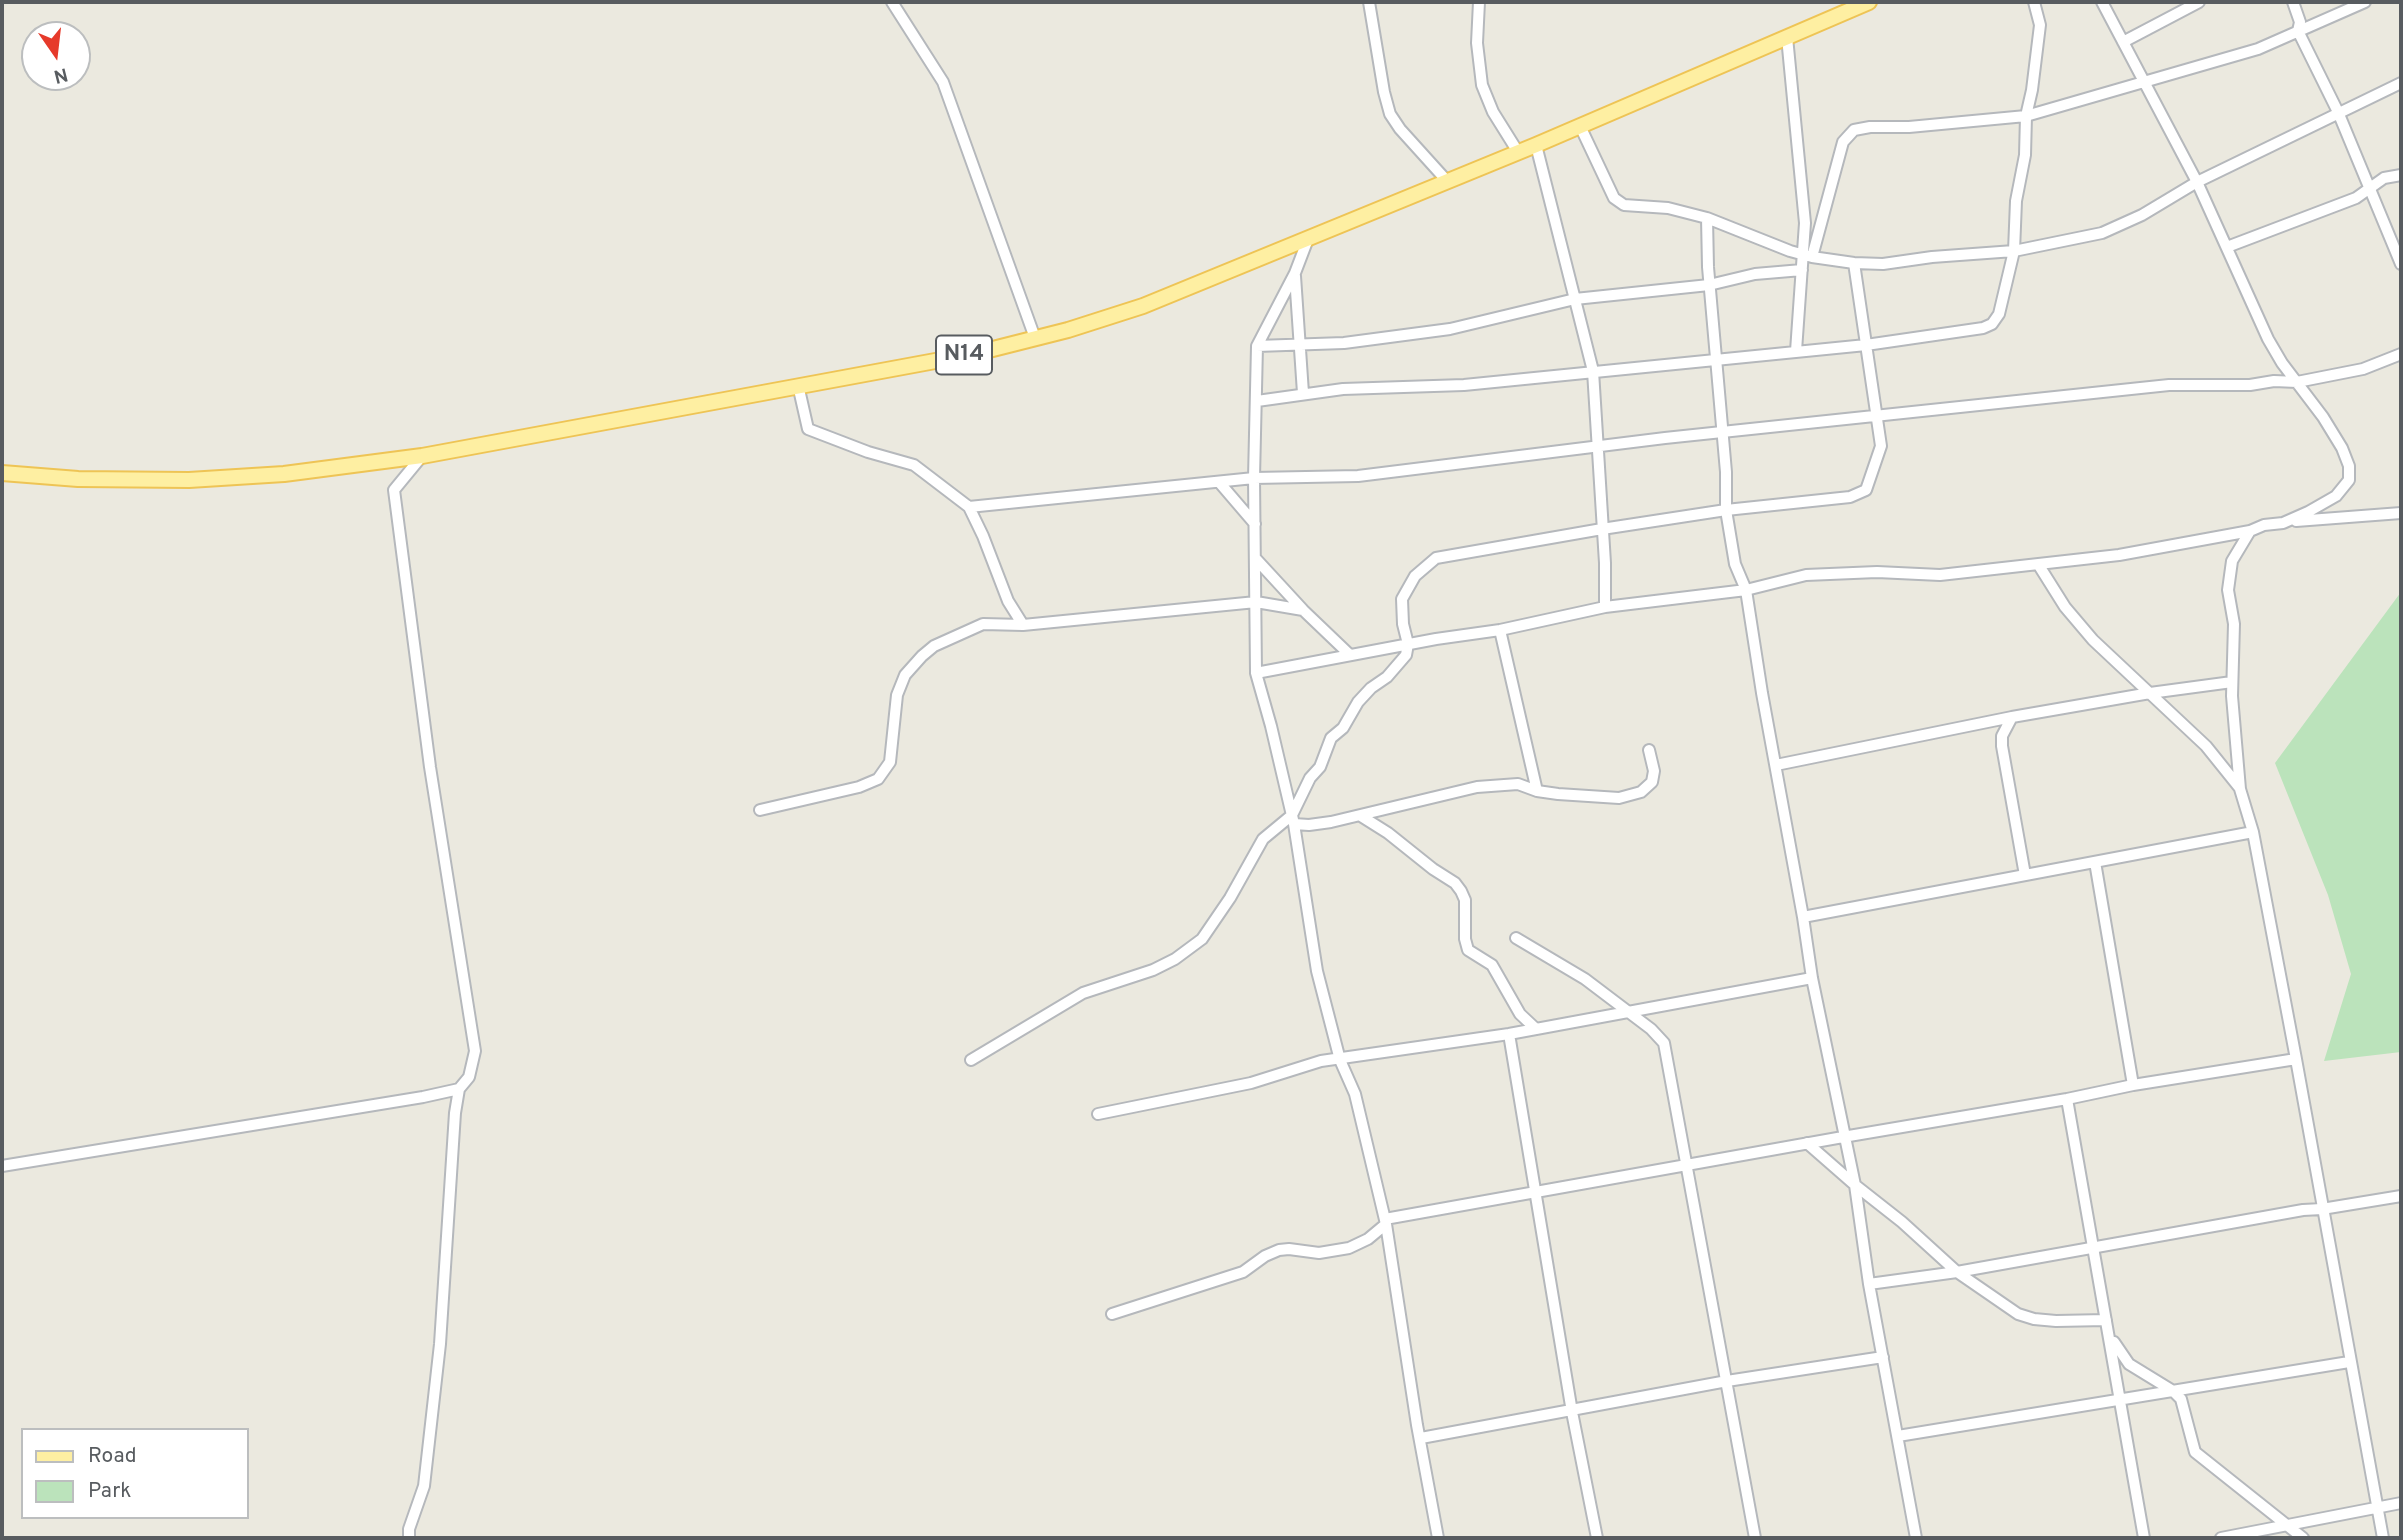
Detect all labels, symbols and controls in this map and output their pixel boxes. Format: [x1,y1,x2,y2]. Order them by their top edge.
north arrow [21,21,91,91]
text: N [51,61,70,88]
road number: N14 [936,336,992,374]
legend [21,1428,248,1519]
text: Road [88,1443,137,1470]
text: Park [88,1478,131,1505]

